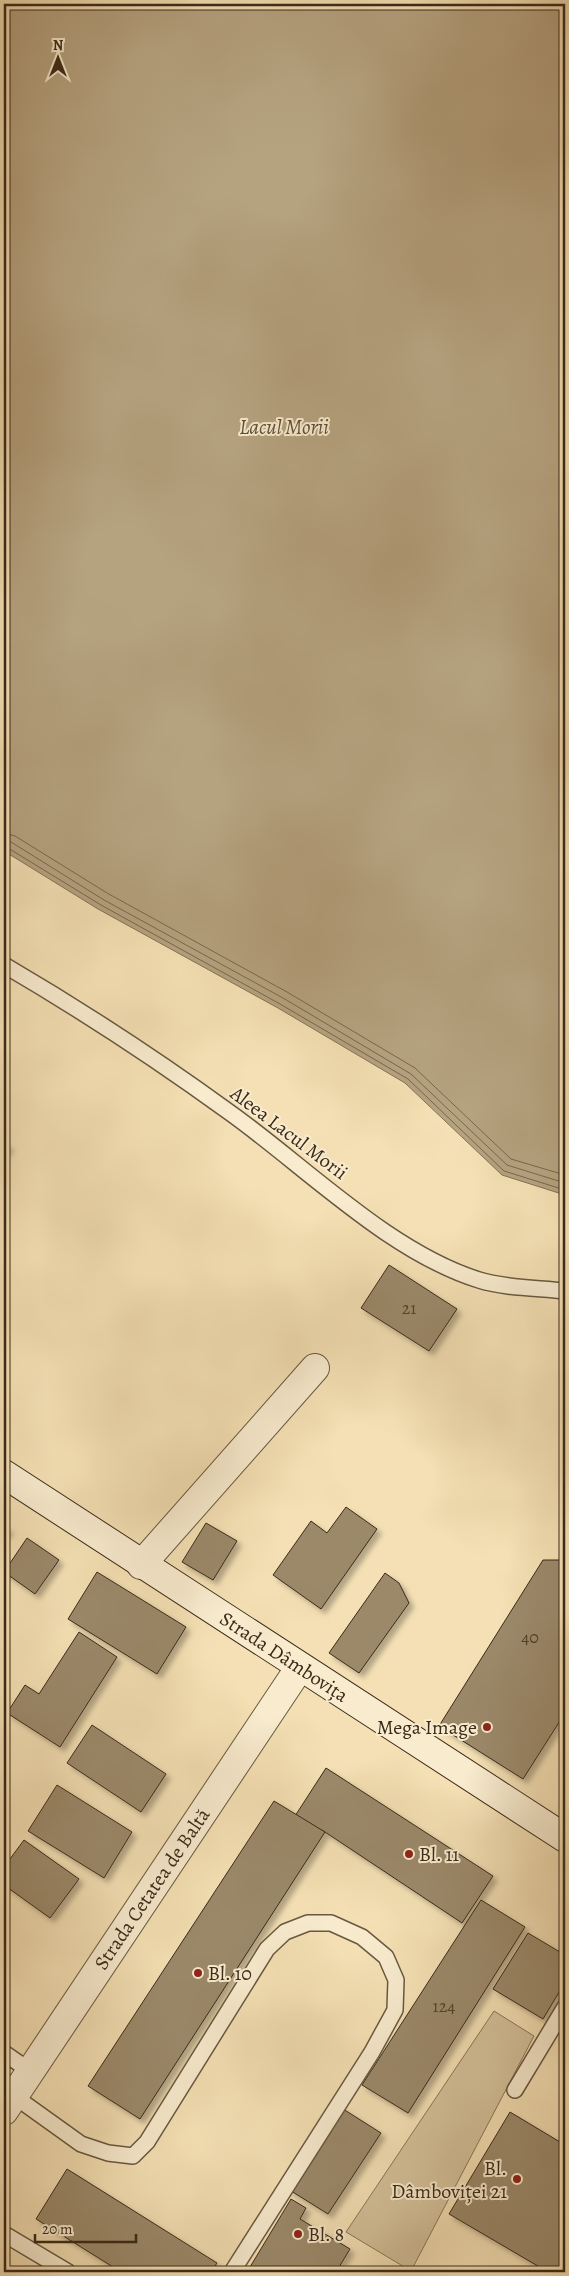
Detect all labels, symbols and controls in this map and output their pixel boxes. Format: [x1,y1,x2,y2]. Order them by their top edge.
north arrow [32,32,82,82]
text: N [53,36,63,55]
water label: Lacul Morii [239,413,329,441]
street label: Aleea Lacul Morii [224,1079,353,1186]
house number: 21 [402,1296,416,1320]
street label: Strada Dâmbovița [214,1605,354,1709]
house number: 40 [521,1625,539,1649]
place label: Mega Image [377,1714,477,1741]
marker: Mega Image [481,1721,493,1733]
street label: Strada Cetatea de Baltă [88,1802,217,1975]
place label: Bl. 11 [419,1841,459,1868]
marker: Bl. 11 [403,1848,415,1860]
place label: Bl. 10 [208,1960,252,1987]
marker: Bl. 10 [192,1967,204,1979]
house number: 124 [433,1994,455,2018]
place label: Bl. Dâmboviței 21 [391,2155,507,2205]
marker: Bl. Dâmboviței 21 [511,2173,523,2185]
scale bar [35,2211,136,2243]
text: 20 m [42,2219,73,2239]
place label: Bl. 8 [308,2221,344,2248]
marker: Bl. 8 [292,2228,304,2240]

